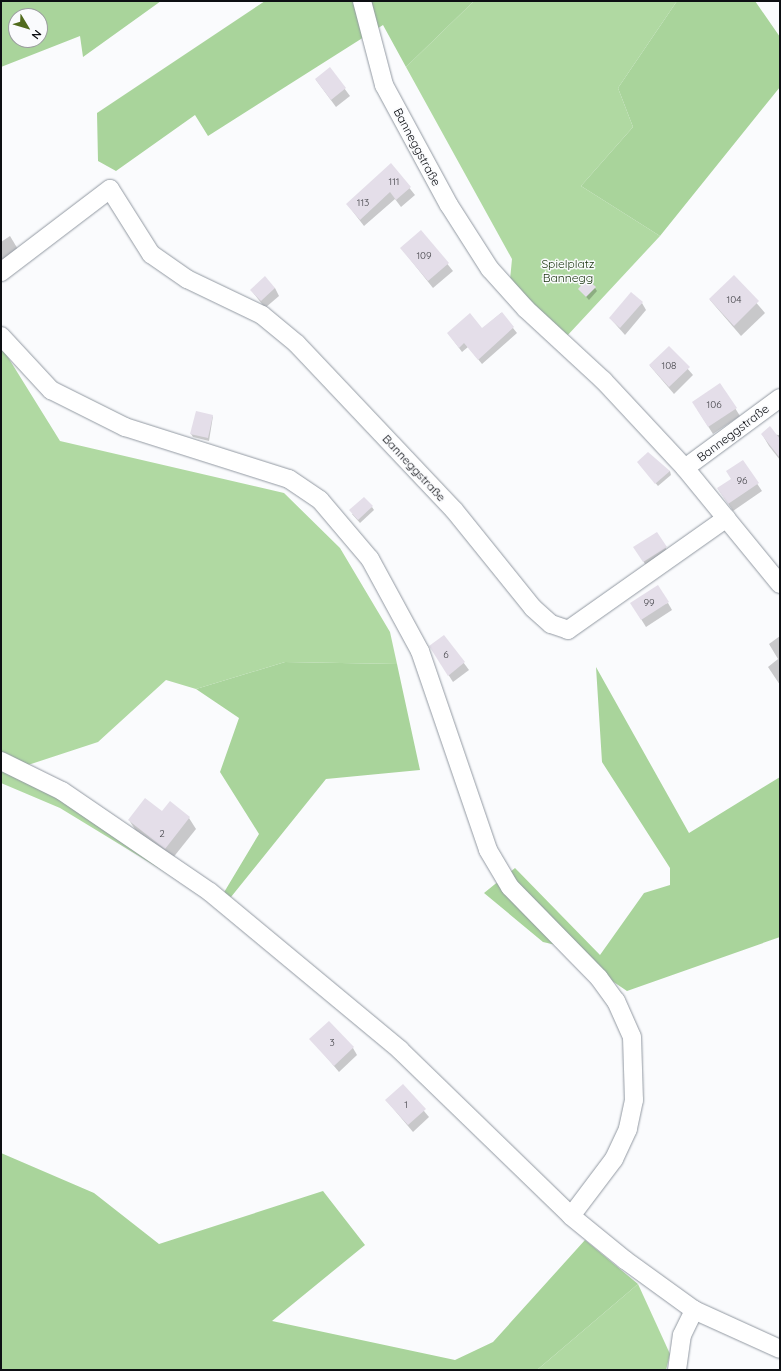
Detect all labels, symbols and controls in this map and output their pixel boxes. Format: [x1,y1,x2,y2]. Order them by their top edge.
north arrow [8,8,48,48]
text: N [29,27,45,42]
street label: Banneggstraße [390,106,444,188]
house number: 111 [388,176,400,188]
house number: 113 [357,197,369,209]
house number: 109 [416,250,432,262]
park label: Spielplatz Bannegg [541,257,595,285]
house number: 104 [727,294,741,306]
house number: 108 [661,360,677,372]
house number: 106 [706,399,722,411]
street label: Banneggstraße [694,401,772,465]
street label: Banneggstraße [379,432,449,504]
house number: 96 [737,475,747,487]
house number: 99 [643,597,655,609]
house number: 6 [443,649,449,661]
house number: 2 [159,828,165,840]
house number: 3 [329,1037,335,1049]
house number: 1 [404,1099,408,1111]

